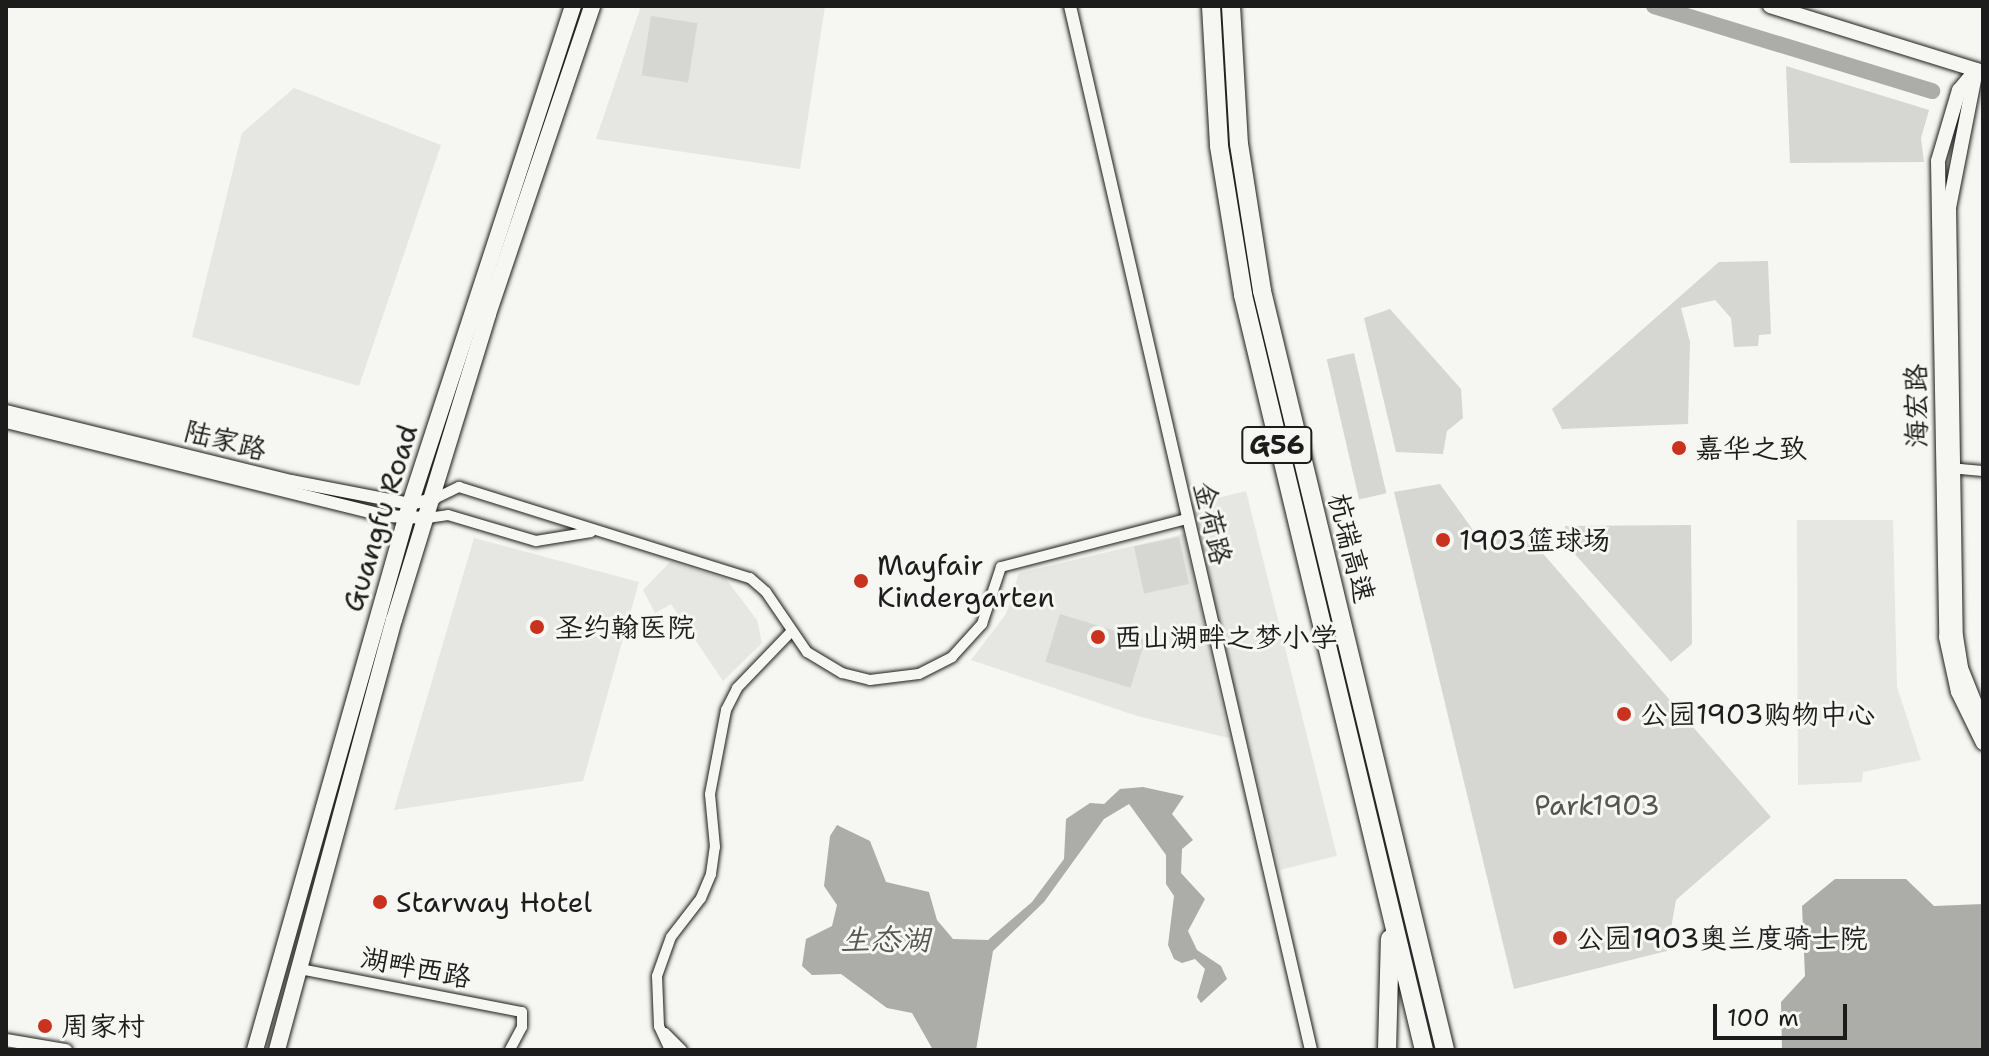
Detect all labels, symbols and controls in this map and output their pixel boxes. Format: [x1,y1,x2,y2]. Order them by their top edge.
street label: 海宏路 [1898,364,1934,448]
street label: 陆家路 [180,414,270,466]
street label: Guangfu Road [336,420,424,616]
road number: G56 [1241,423,1313,467]
place label: 嘉华之致 [1695,431,1807,465]
marker: 嘉华之致 [1670,439,1688,457]
street label: 金荷路 [1187,478,1239,568]
street label: 杭瑞高速 [1322,490,1382,606]
place label: 1903篮球场 [1459,523,1611,557]
marker: 1903篮球场 [1434,531,1452,549]
place label: Mayfair Kindergarten [877,548,1055,614]
marker: Mayfair Kindergarten [852,572,870,590]
place label: 圣约翰医院 [555,610,695,644]
marker: 圣约翰医院 [526,616,548,638]
place label: 西山湖畔之梦小学 [1114,620,1338,654]
marker: 西山湖畔之梦小学 [1089,628,1107,646]
place label: 公园1903购物中心 [1640,697,1876,731]
marker: 公园1903购物中心 [1615,705,1633,723]
park label: Park1903 [1534,788,1660,822]
place label: Starway Hotel [396,885,592,919]
marker: Starway Hotel [371,893,389,911]
place label: 公园1903奥兰度骑士院 [1576,921,1868,955]
water label: 生态湖 [840,922,930,958]
marker: 公园1903奥兰度骑士院 [1551,929,1569,947]
street label: 湖畔西路 [358,940,474,994]
scale bar [1717,988,1851,1038]
text: 100 m [1727,1002,1799,1034]
place label: 周家村 [61,1009,145,1043]
marker: 周家村 [36,1017,54,1035]

